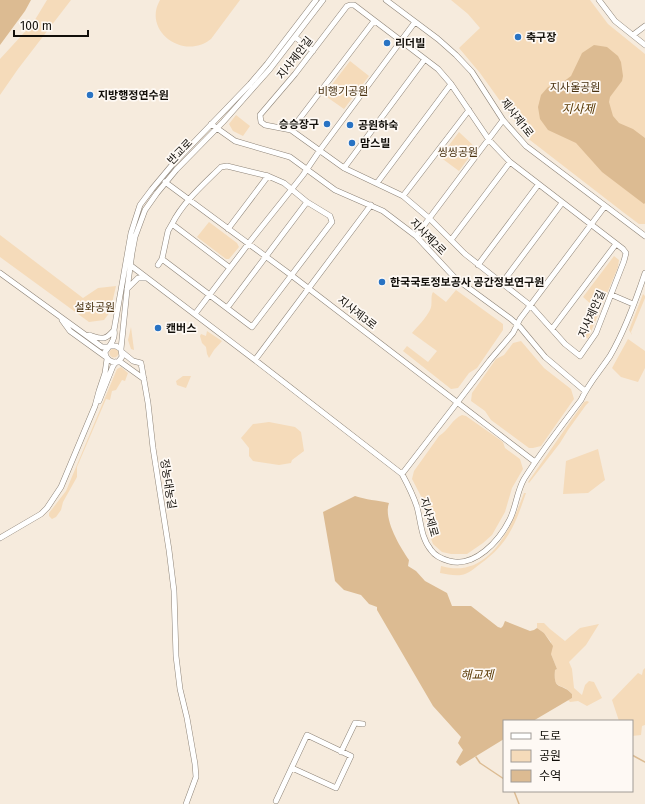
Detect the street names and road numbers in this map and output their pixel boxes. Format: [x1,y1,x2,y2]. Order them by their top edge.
street label: 지사제안길 [274,34,316,82]
street label: 제사제1로 [498,96,536,140]
street label: 반교로 [165,137,195,167]
street label: 지사제2로 [407,216,449,258]
street label: 지사제안길 [576,288,608,340]
street label: 지사제3로 [335,294,379,332]
street label: 정농대농길 [158,458,178,510]
street label: 지사제로 [417,496,441,538]

